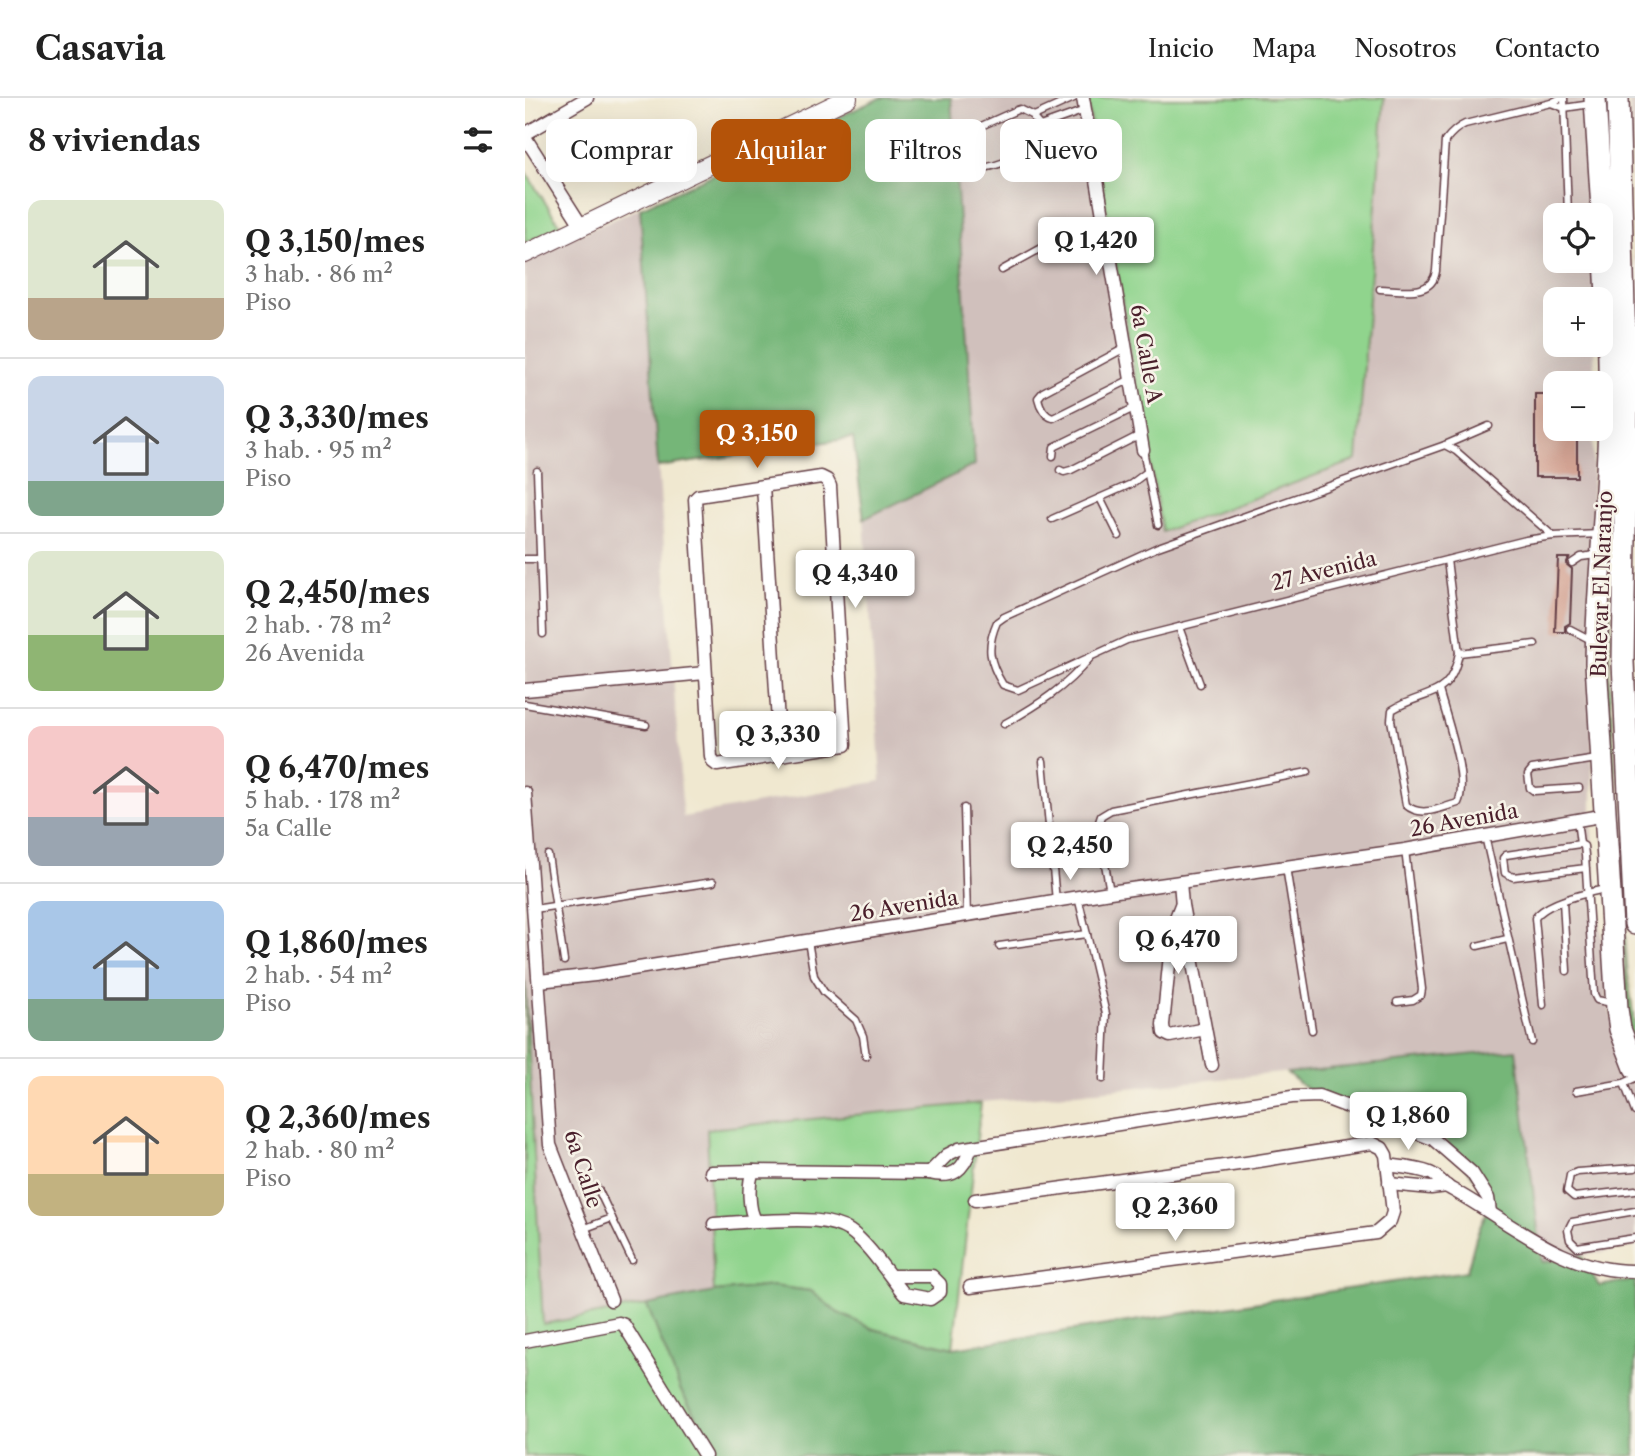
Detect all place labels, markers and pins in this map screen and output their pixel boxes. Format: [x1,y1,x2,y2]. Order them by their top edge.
pin: Q 1,420 [1031,218,1161,277]
pin: Q 3,150 [692,410,822,470]
pin: Q 4,340 [790,550,920,610]
pin: Q 3,330 [713,712,843,771]
pin: Q 2,450 [1005,822,1135,882]
pin: Q 6,470 [1113,916,1243,976]
pin: Q 1,860 [1343,1093,1473,1152]
pin: Q 2,360 [1110,1184,1240,1243]

